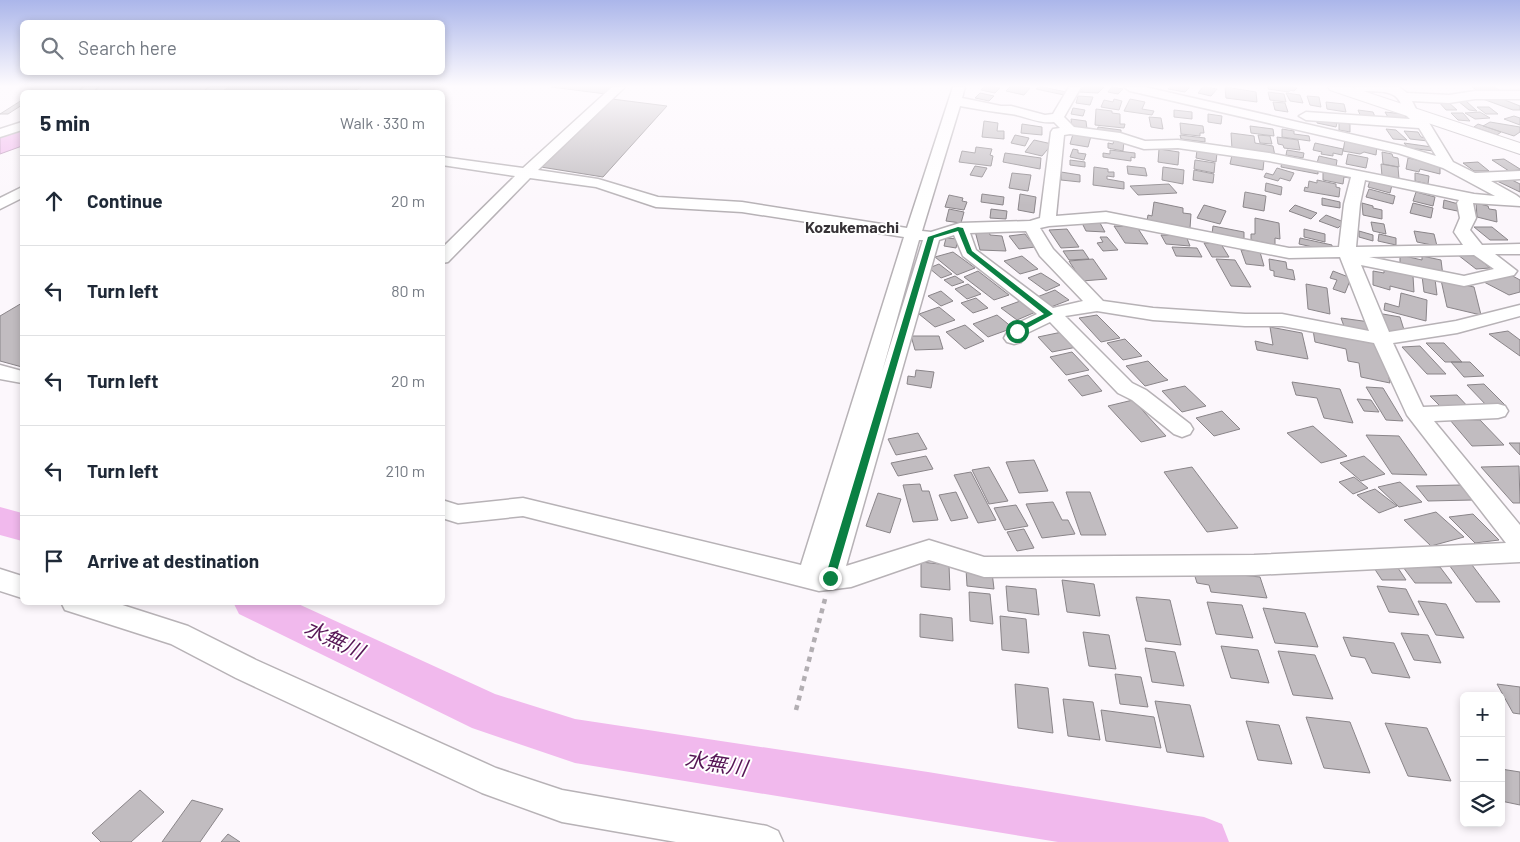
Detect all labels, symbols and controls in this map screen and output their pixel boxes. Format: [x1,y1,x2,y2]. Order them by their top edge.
search box [20,20,445,75]
icon: search [38,34,66,62]
text: Search here [78,36,177,59]
text: 5 min [40,110,90,135]
text: Walk · 330 m [340,113,425,132]
icon: ahead [40,187,68,215]
text: Continue [87,189,163,212]
text: 20 m [391,191,425,210]
district label: Kozukemachi [805,217,899,236]
icon: left [40,277,68,305]
text: Turn left [87,279,158,302]
text: 80 m [391,281,425,300]
route start [1006,320,1029,343]
icon: left [40,367,68,395]
text: Turn left [87,369,158,392]
text: 20 m [391,371,425,390]
icon: left [40,457,68,485]
text: Turn left [87,459,158,482]
text: 210 m [386,461,425,480]
icon: arrive [40,547,68,575]
text: Arrive at destination [87,549,259,572]
route end [819,567,842,590]
water label: 水無川 [301,614,370,664]
map controls [1460,692,1505,827]
button: + [1460,692,1505,737]
button: − [1460,737,1505,782]
water label: 水無川 [683,745,751,780]
button: layers [1460,782,1505,827]

